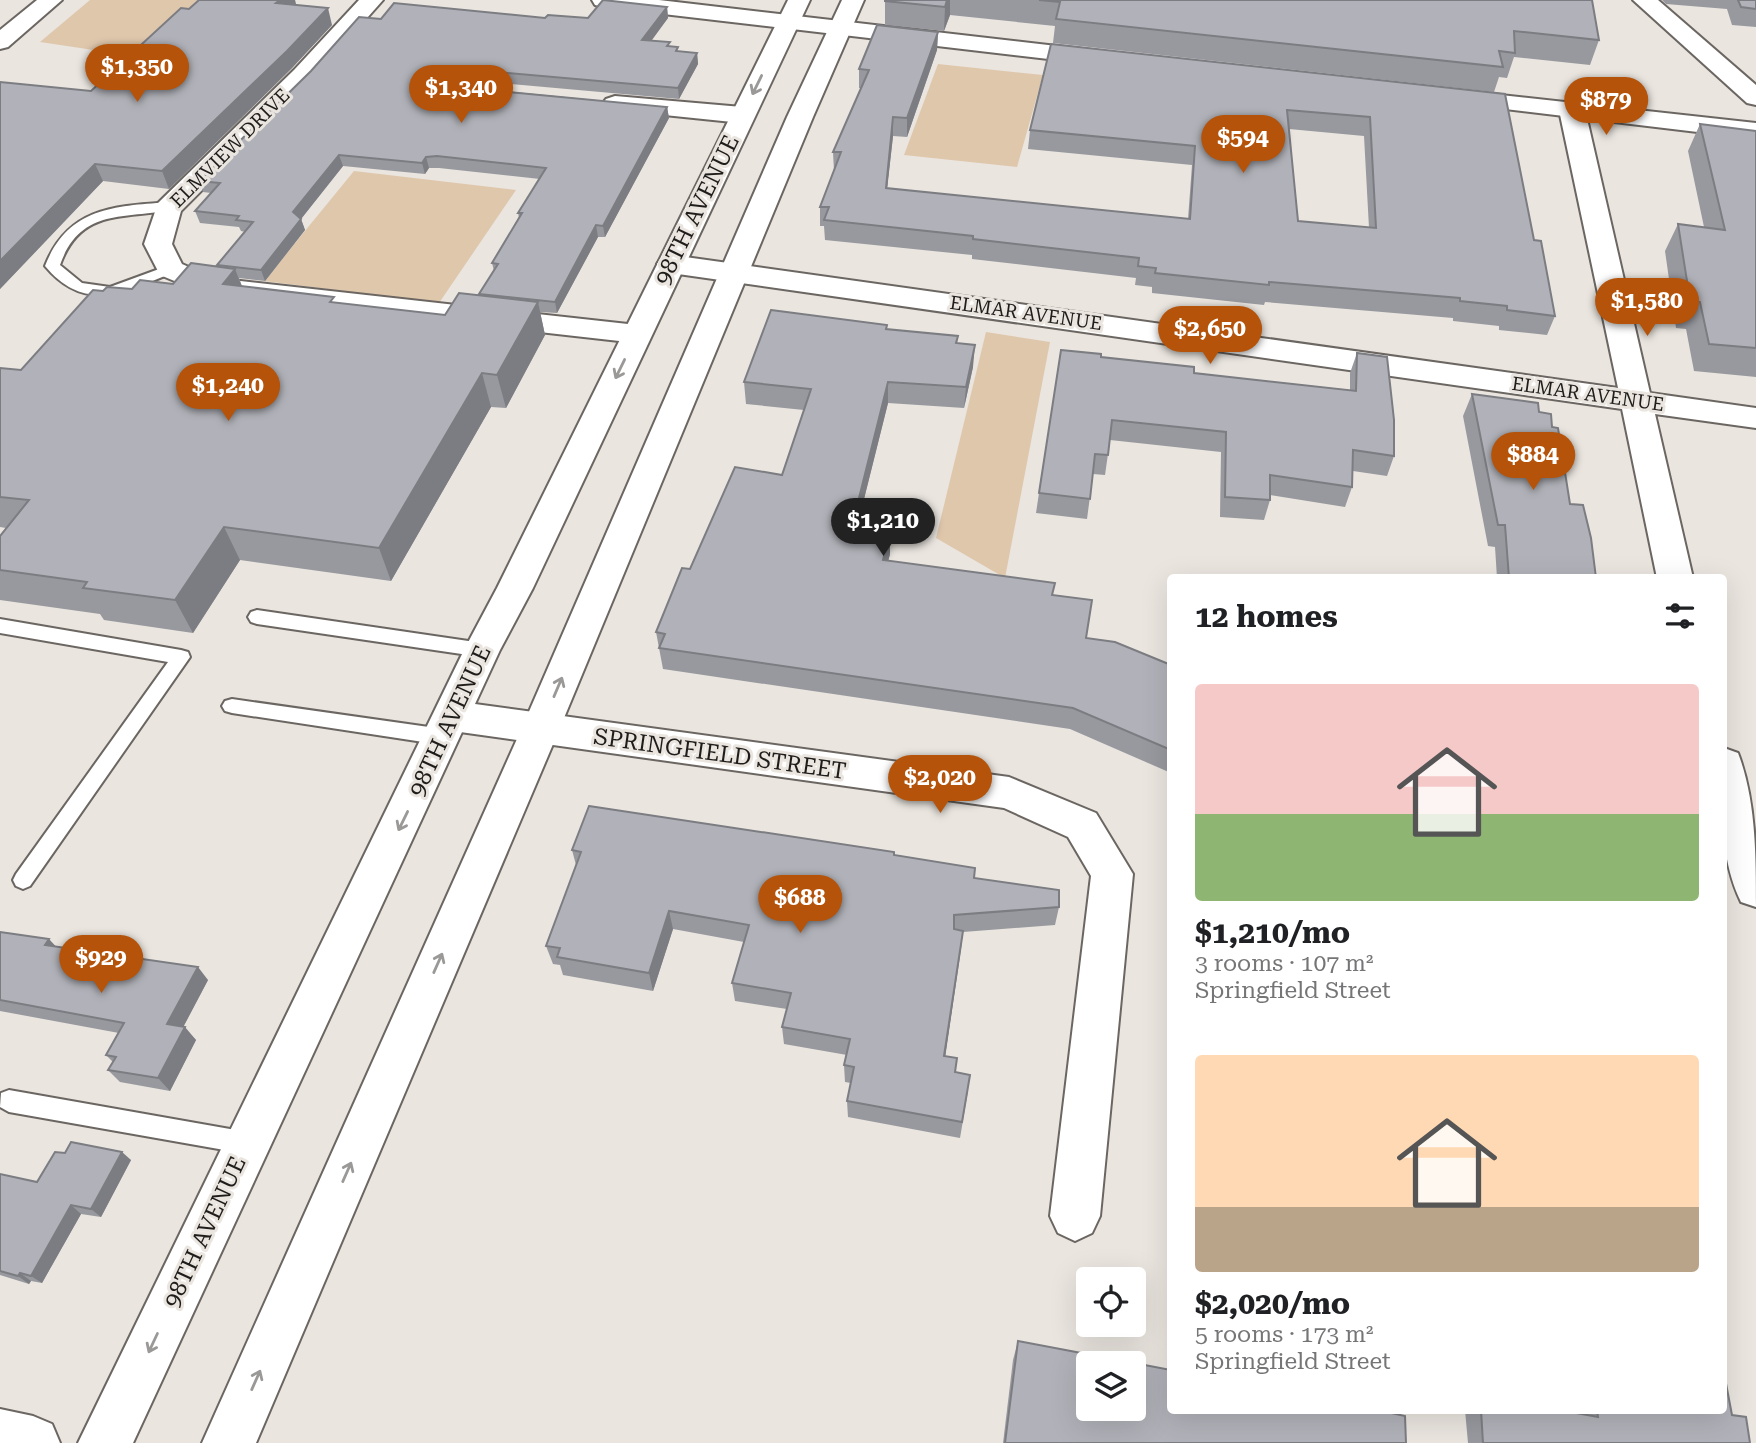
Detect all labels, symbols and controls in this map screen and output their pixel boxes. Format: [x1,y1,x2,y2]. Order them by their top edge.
pin: $1,350 [80,44,194,104]
text: $1,350 [101,53,173,80]
pin: $1,340 [404,66,518,125]
text: $1,340 [425,74,497,101]
one-way arrow [749,74,763,95]
pin: $879 [1565,78,1647,137]
street label: ELMVIEW DRIVE [166,84,294,212]
text: $879 [1580,86,1632,113]
pin: $594 [1202,116,1284,175]
text: $594 [1217,124,1269,151]
street label: 98TH AVENUE [649,131,745,289]
pin: $1,580 [1590,278,1704,338]
text: $1,580 [1611,287,1683,314]
street label: ELMAR AVENUE [948,291,1104,335]
pin: $2,650 [1153,306,1267,366]
text: $2,650 [1174,315,1246,342]
one-way arrow [613,358,626,379]
pin: $1,240 [171,364,285,423]
text: $1,240 [192,372,264,399]
street label: ELMAR AVENUE [1510,372,1666,416]
pin: $884 [1492,433,1574,492]
text: $884 [1507,441,1559,468]
pin: $1,210 [826,498,940,558]
text: $1,210 [847,507,919,534]
icon: filters [1661,597,1699,635]
text: 12 homes [1195,599,1338,634]
street label: 98TH AVENUE [403,641,497,801]
one-way arrow [553,677,566,699]
street label: SPRINGFIELD STREET [592,723,848,785]
icon: home [1384,729,1510,855]
pin: $2,020 [883,756,997,815]
text: $2,020 [904,764,976,791]
one-way arrow [395,810,409,831]
pin: $688 [759,876,841,935]
text: $688 [774,884,826,911]
text: $1,210/mo [1195,915,1350,950]
pin: $929 [60,936,142,995]
text: $929 [75,944,127,971]
text: 3 rooms · 107 m² [1195,950,1373,977]
one-way arrow [432,953,445,975]
text: Springfield Street [1195,977,1391,1004]
icon: home [1384,1100,1510,1226]
street label: 98TH AVENUE [158,1152,252,1312]
one-way arrow [341,1162,354,1183]
map controls [1076,1267,1146,1421]
button: locate [1076,1267,1146,1337]
text: $2,020/mo [1195,1286,1350,1321]
text: 5 rooms · 173 m² [1195,1321,1373,1348]
one-way arrow [146,1332,159,1353]
text: Springfield Street [1195,1348,1391,1375]
button: layers [1076,1351,1146,1421]
one-way arrow [250,1370,263,1392]

